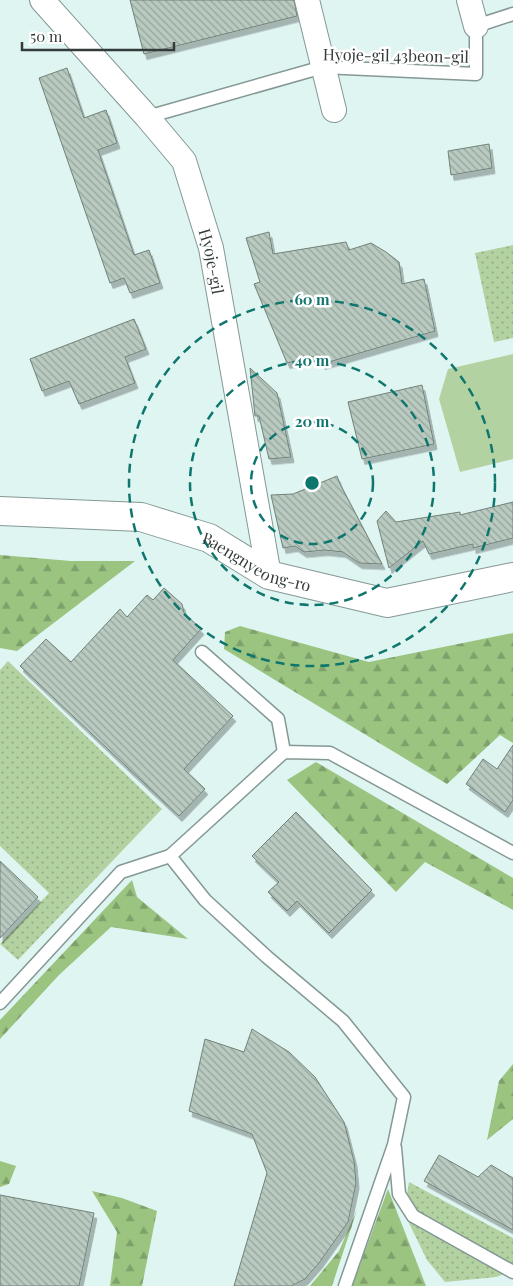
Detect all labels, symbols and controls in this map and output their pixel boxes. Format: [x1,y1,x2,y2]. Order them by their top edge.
scale bar [22,20,175,52]
text: 50 m [30,26,63,46]
street label: Hyoje-gil 43beon-gil [323,43,470,67]
street label: Hyoje-gil [195,226,230,296]
text: 60 m [294,289,330,309]
text: 40 m [295,350,330,370]
text: 20 m [295,411,330,431]
centre of rings [303,474,321,492]
street label: Baengnyeong-ro [200,526,313,595]

